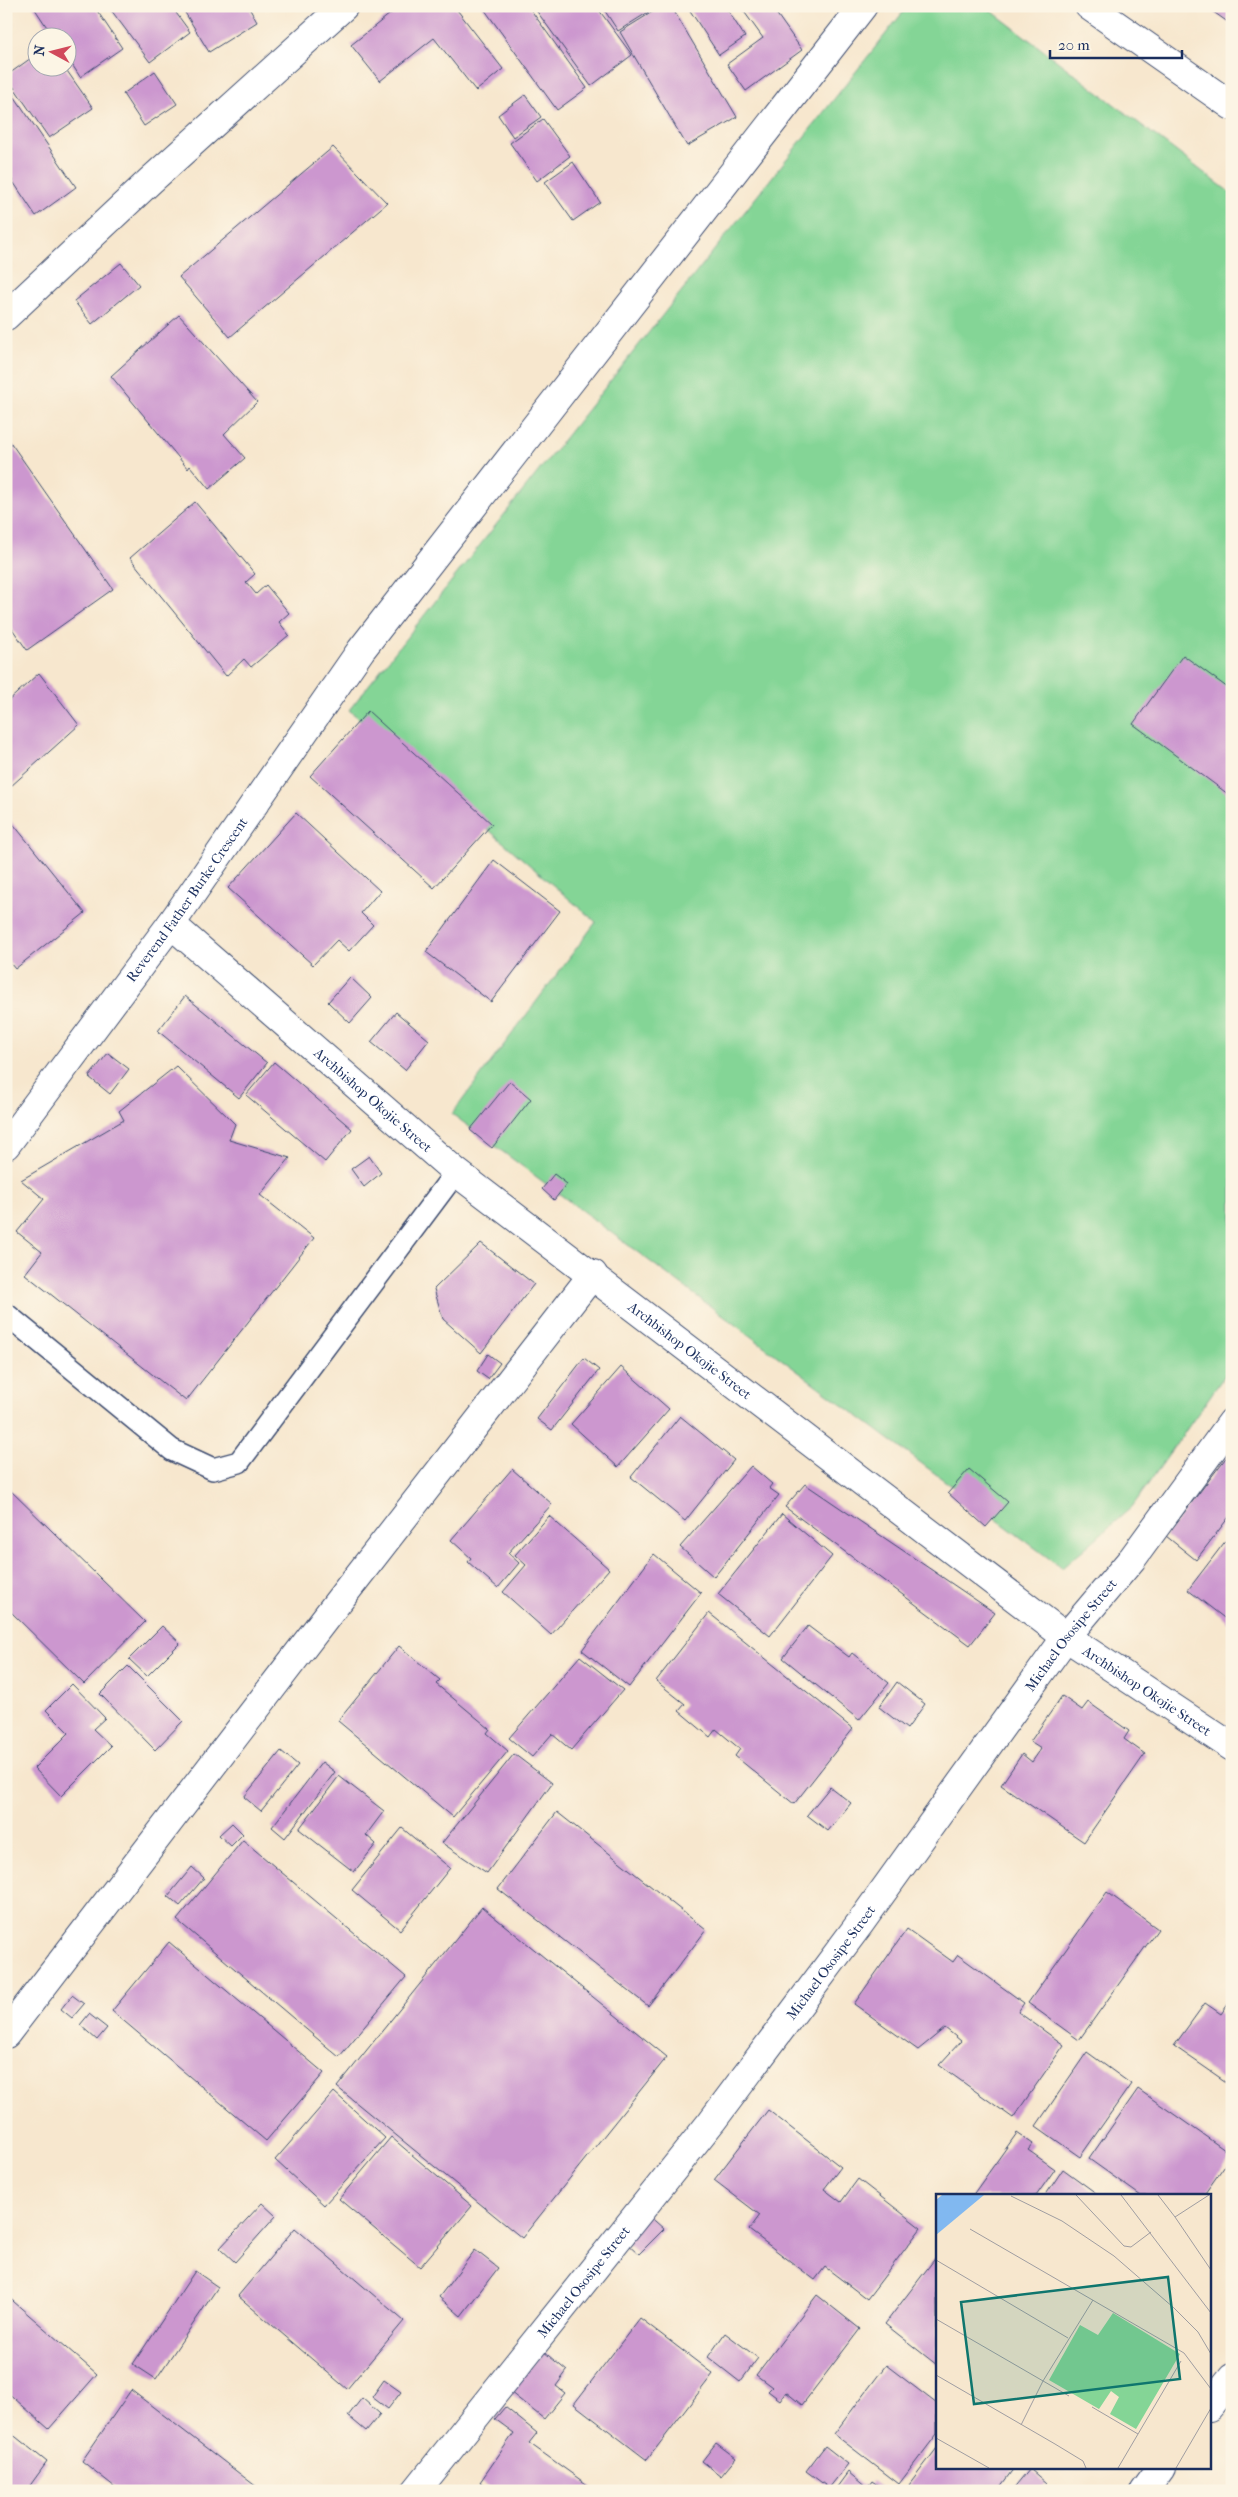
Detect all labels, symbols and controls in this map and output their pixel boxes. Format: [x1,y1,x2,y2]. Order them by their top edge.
north arrow [28,28,78,78]
scale bar [1050,28,1183,60]
text: 20 m [1058,36,1090,54]
text: N [31,44,49,57]
street label: Reverend Father Burke Crescent [123,814,251,985]
street label: Archbishop Okojie Street [310,1044,435,1156]
street label: Archbishop Okojie Street [624,1298,755,1403]
street label: Michael Ososipe Street [1022,1576,1120,1695]
street label: Archbishop Okojie Street [1078,1642,1214,1740]
street label: Michael Ososipe Street [783,1902,879,2023]
inset map [936,2194,1210,2470]
street label: Michael Ososipe Street [534,2223,634,2341]

